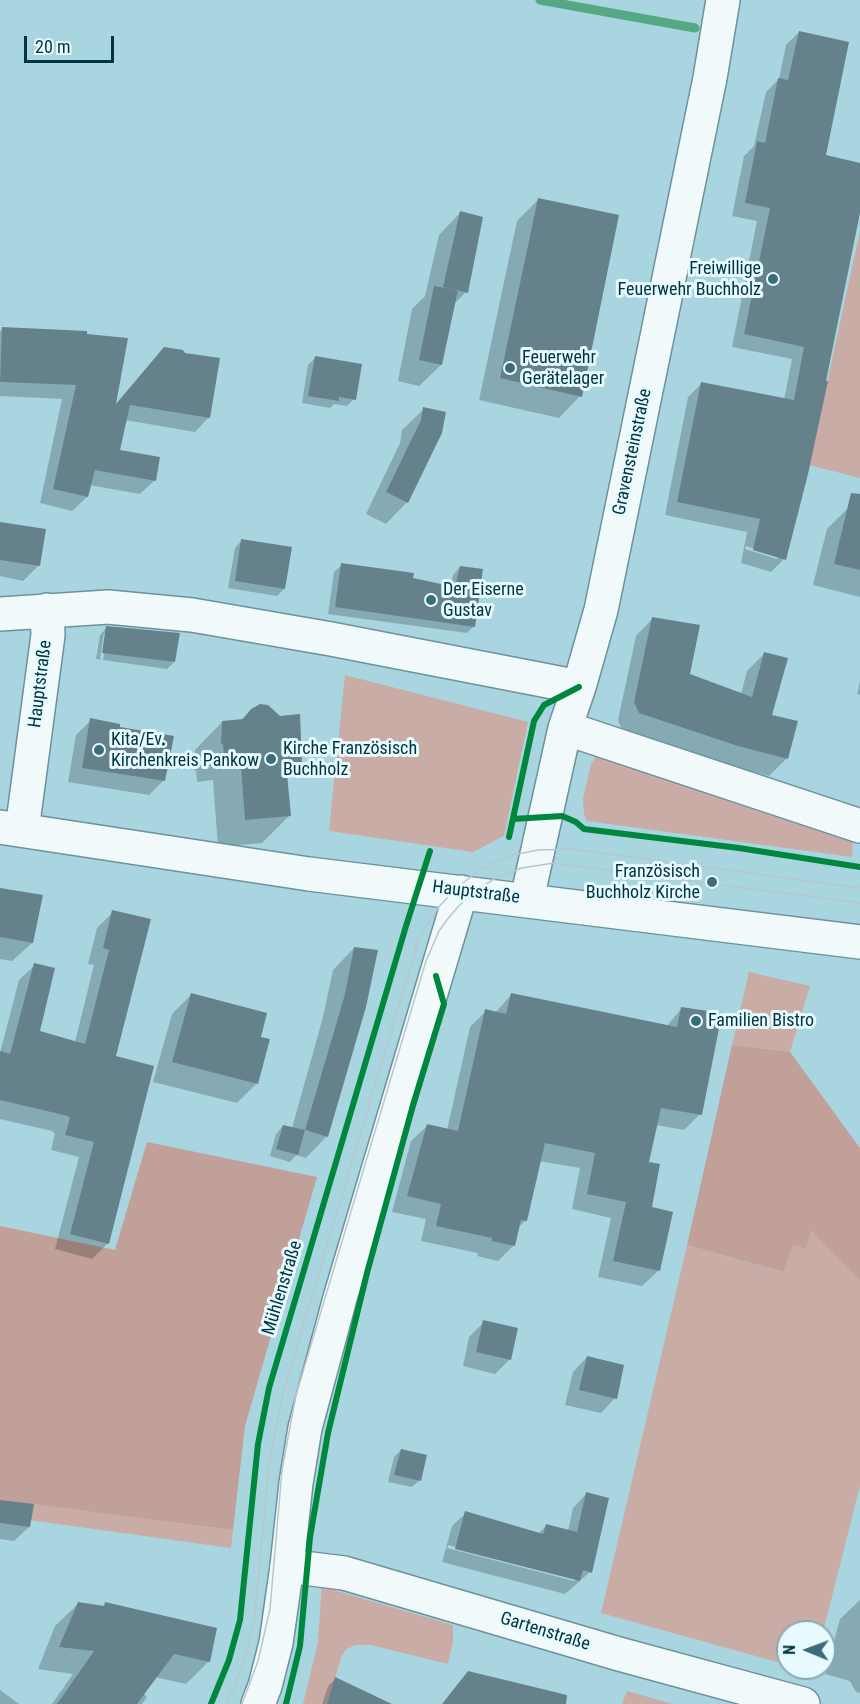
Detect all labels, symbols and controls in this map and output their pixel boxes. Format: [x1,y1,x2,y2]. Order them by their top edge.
scale bar [27,24,117,62]
text: 20 m [35,36,70,57]
place label: Freiwillige Feuerwehr Buchholz [618,258,761,300]
marker: Freiwillige Feuerwehr Buchholz [766,272,780,286]
place label: Feuerwehr Gerätelager [522,347,604,389]
marker: Feuerwehr Gerätelager [503,361,517,375]
street label: Gravensteinstraße [609,387,657,517]
place label: Der Eiserne Gustav [443,579,524,622]
marker: Der Eiserne Gustav [424,593,438,607]
street label: Hauptstraße [25,639,57,729]
place label: Kita/Ev. Kirchenkreis Pankow [111,729,259,771]
place label: Kirche Französisch Buchholz [283,738,417,780]
marker: Kita/Ev. Kirchenkreis Pankow [92,743,106,757]
marker: Kirche Französisch Buchholz [264,752,278,766]
place label: Französisch Buchholz Kirche [586,861,700,904]
marker: Französisch Buchholz Kirche [705,875,719,889]
street label: Hauptstraße [431,877,521,909]
place label: Familien Bistro [708,1010,814,1032]
marker: Familien Bistro [689,1014,703,1028]
street label: Mühlenstraße [258,1238,308,1338]
street label: Gartenstraße [497,1608,593,1656]
north arrow [776,1620,836,1680]
text: N [780,1645,799,1655]

